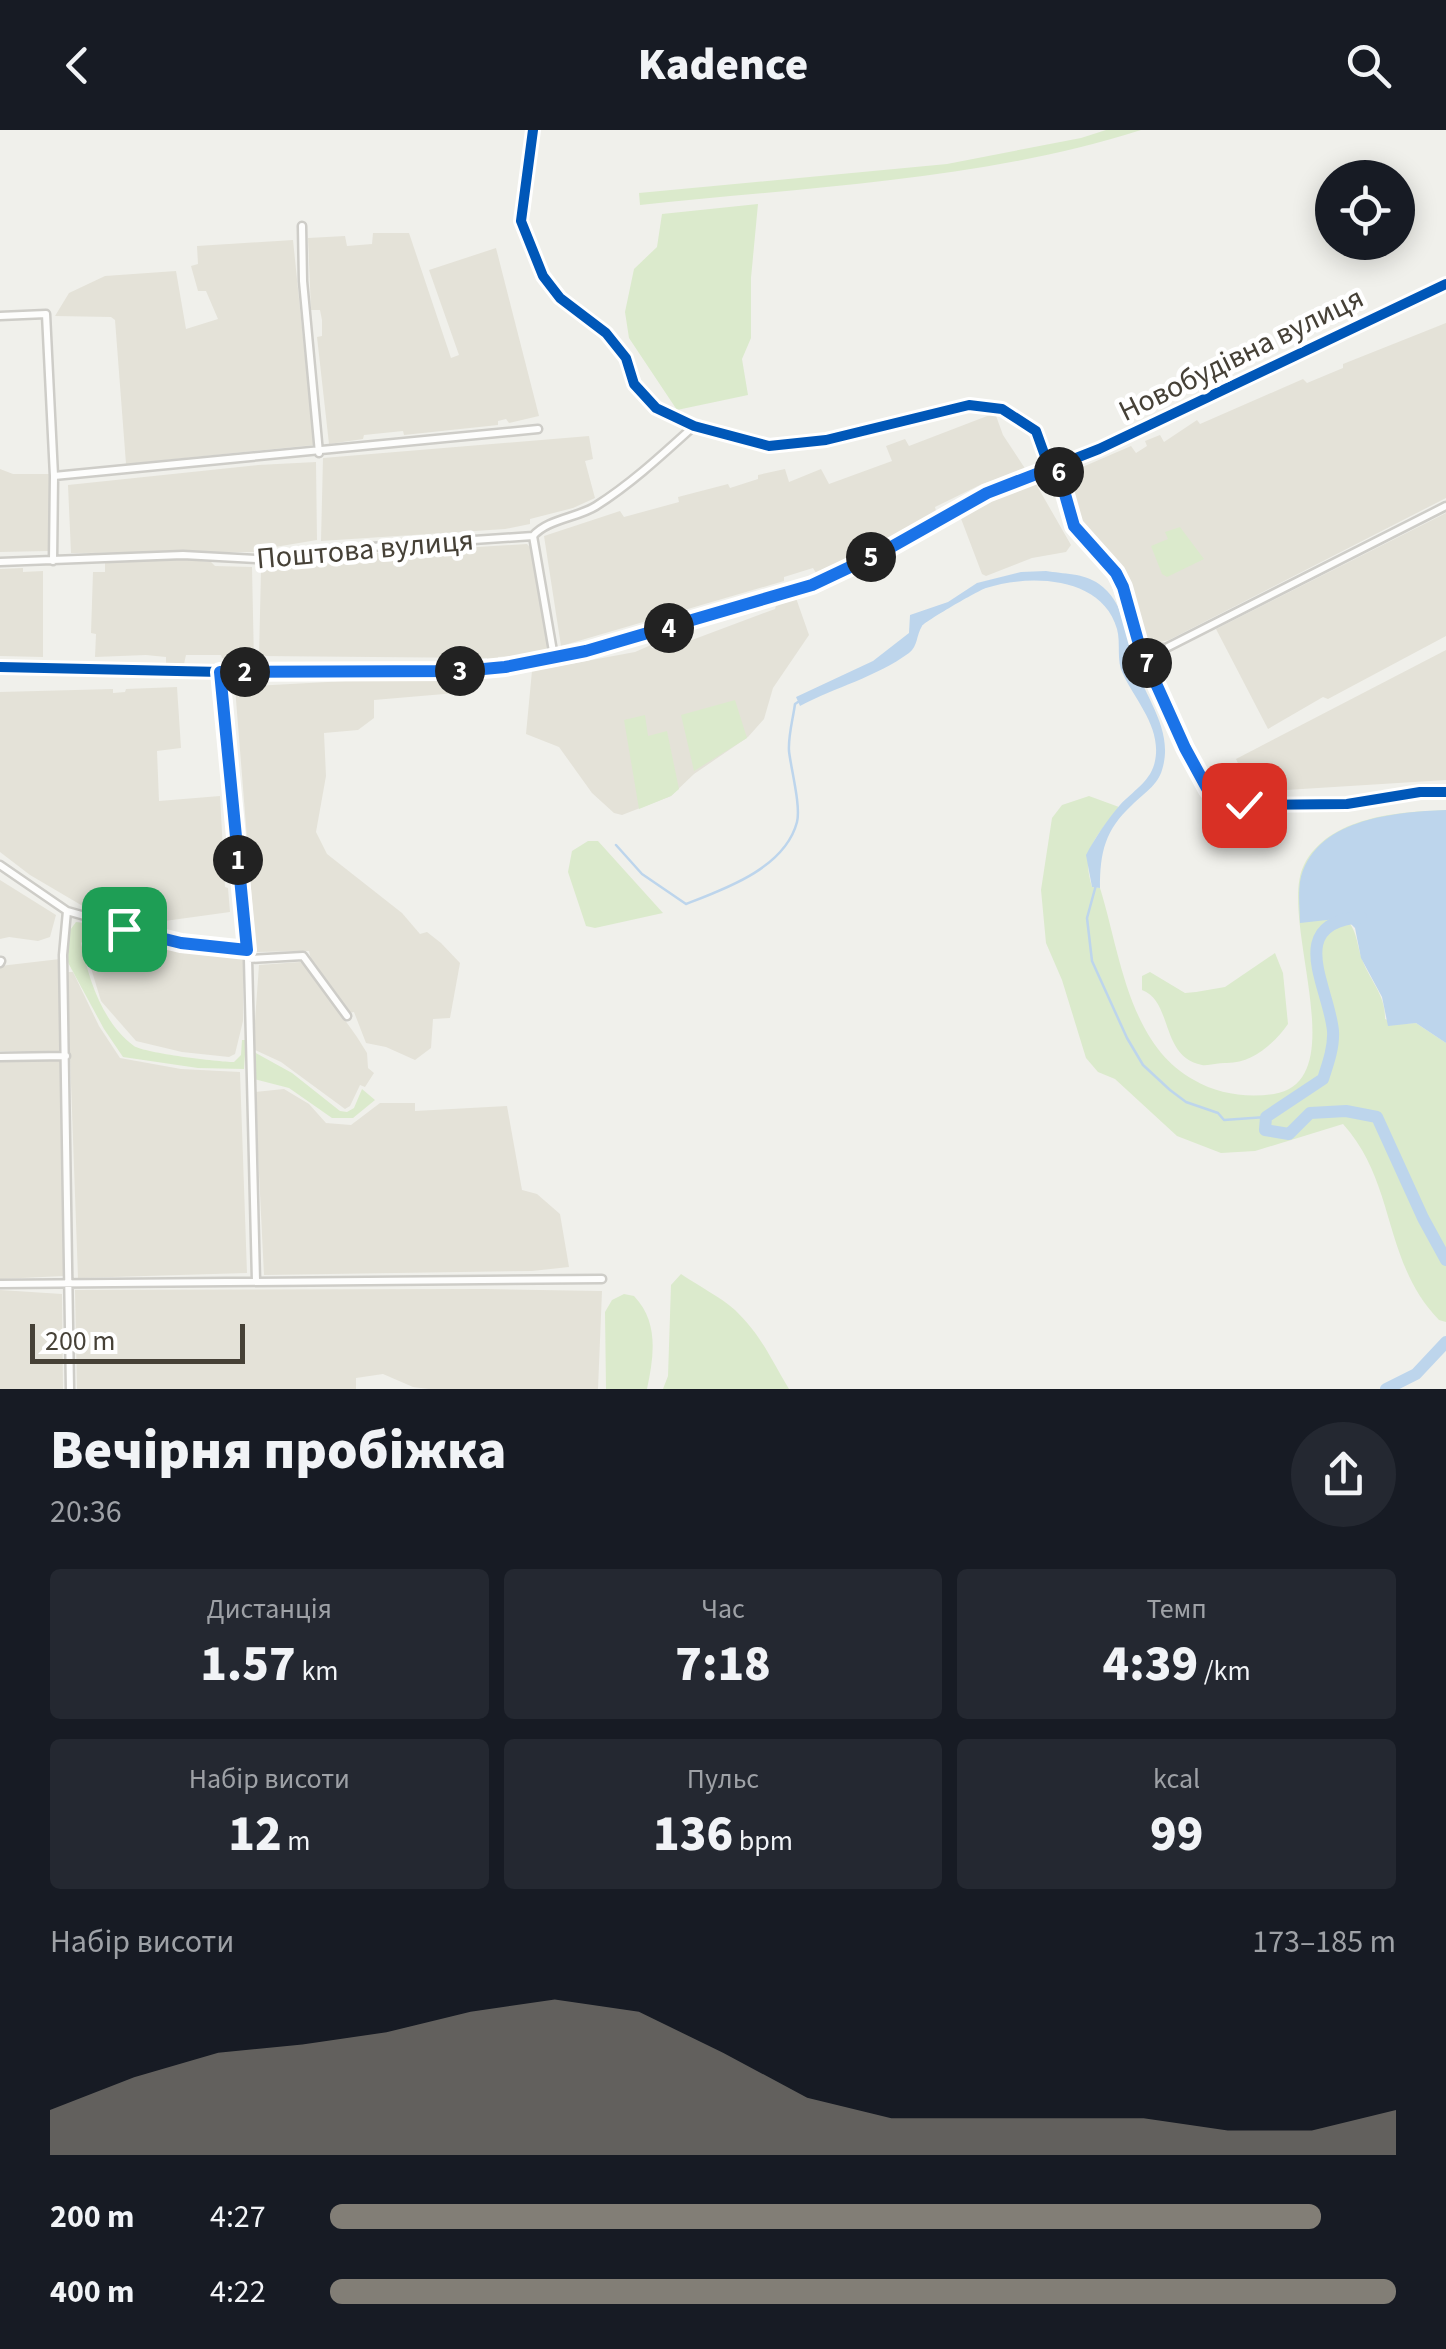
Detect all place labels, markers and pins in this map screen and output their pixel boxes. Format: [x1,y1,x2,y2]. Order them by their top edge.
pin: 6 [1034,447,1084,497]
pin: 5 [846,532,896,582]
pin: 4 [644,603,694,653]
pin: 7 [1122,638,1172,688]
pin: 3 [435,646,485,696]
pin: 2 [220,647,270,697]
pin [1202,763,1287,848]
pin: 1 [213,835,263,885]
pin [82,887,167,972]

